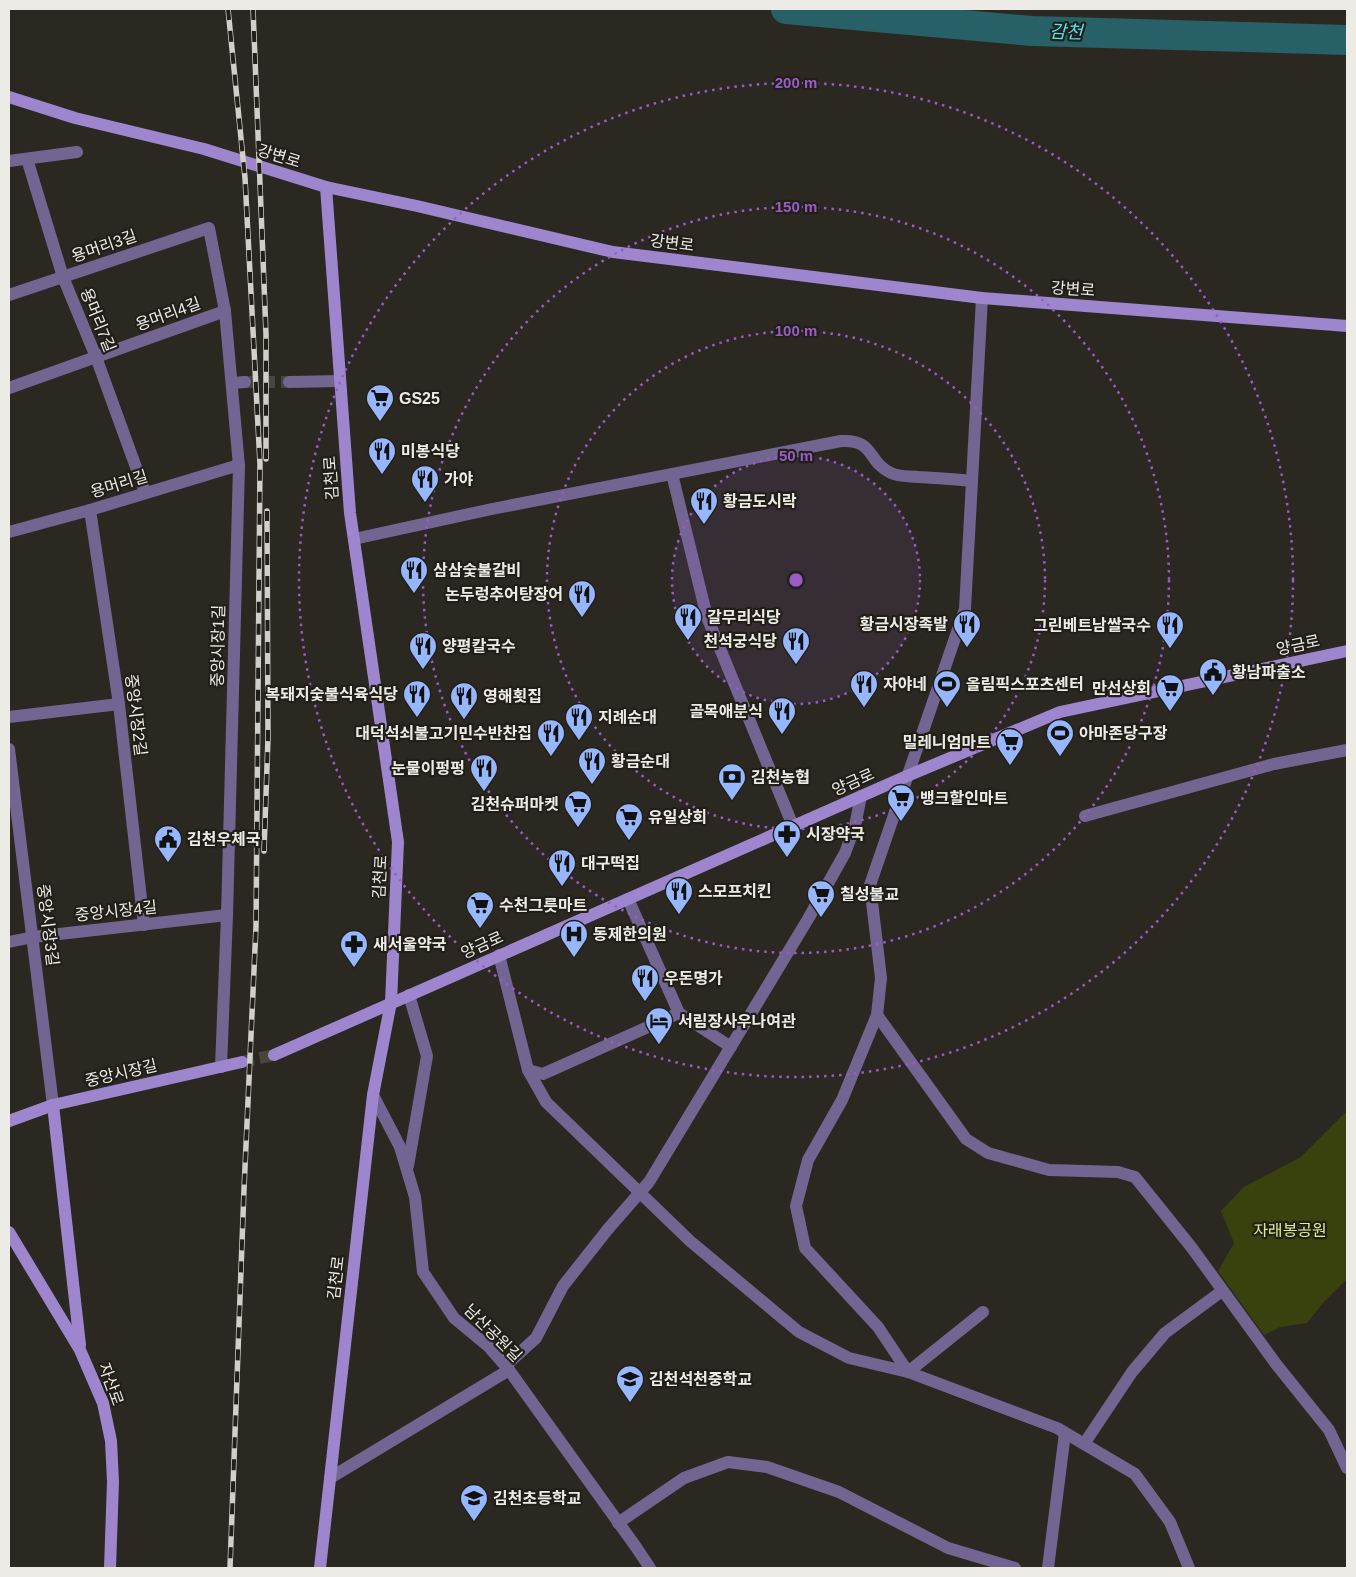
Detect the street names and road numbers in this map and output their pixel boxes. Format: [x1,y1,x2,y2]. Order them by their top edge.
street label: 강변로 [255,141,303,171]
street label: 용머리3길 [69,227,139,265]
street label: 강변로 [649,232,695,254]
street label: 강변로 [1050,279,1096,299]
street label: 용머리7길 [77,285,119,355]
street label: 용머리4길 [133,294,203,334]
street label: 김천로 [321,455,341,501]
street label: 용머리길 [88,467,150,501]
street label: 중앙시장1길 [209,605,227,687]
street label: 양금로 [1275,632,1322,658]
street label: 중앙시장2길 [123,673,149,757]
street label: 양금로 [829,765,877,799]
street label: 김천로 [370,854,390,900]
street label: 중앙시장3길 [35,883,61,967]
street label: 중앙시장4길 [74,898,158,924]
street label: 양금로 [458,928,506,962]
street label: 중앙시장길 [83,1056,159,1090]
street label: 김천로 [325,1255,347,1301]
street label: 남산공원길 [461,1301,525,1365]
street label: 자산로 [95,1360,127,1408]

